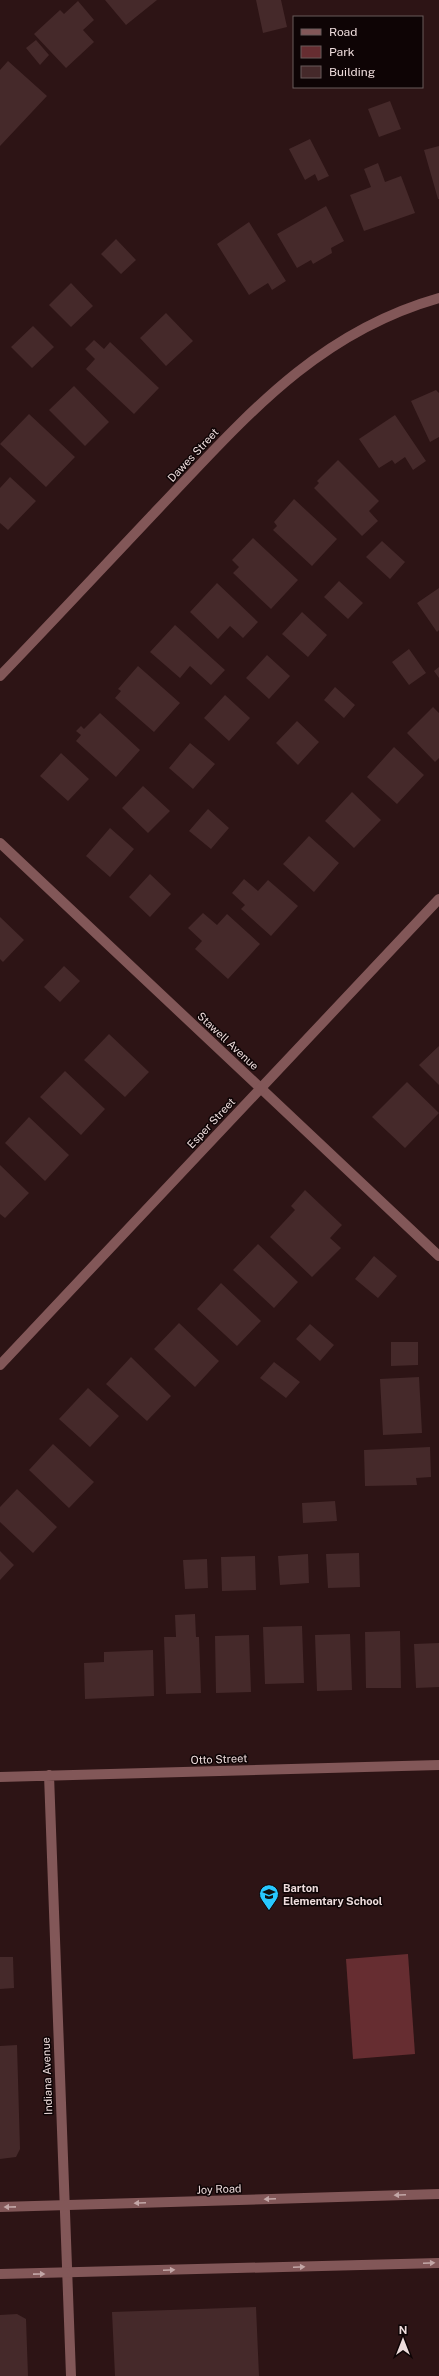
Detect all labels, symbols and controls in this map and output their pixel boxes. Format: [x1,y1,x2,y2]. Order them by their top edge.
legend [293,16,423,88]
text: Road [329,25,357,39]
text: Park [329,45,355,59]
text: Building [329,65,375,79]
street label: Dawes Street [165,426,221,484]
street label: Stawell Avenue [195,1010,261,1072]
street label: Esper Street [185,1095,237,1151]
street label: Otto Street [190,1752,248,1766]
place label: Barton Elementary School [283,1882,383,1907]
school or university icon: Barton Elementary School [258,1883,280,1911]
street label: Indiana Avenue [40,2037,54,2115]
street label: Joy Road [196,2182,242,2196]
one-way arrow [394,2192,406,2199]
one-way arrow [263,2196,276,2202]
one-way arrow [133,2200,146,2206]
one-way arrow [4,2203,16,2210]
one-way arrow [423,2260,436,2266]
one-way arrow [293,2263,305,2270]
one-way arrow [163,2267,176,2273]
one-way arrow [33,2270,45,2277]
north arrow [383,2320,423,2360]
text: N [399,2324,407,2336]

